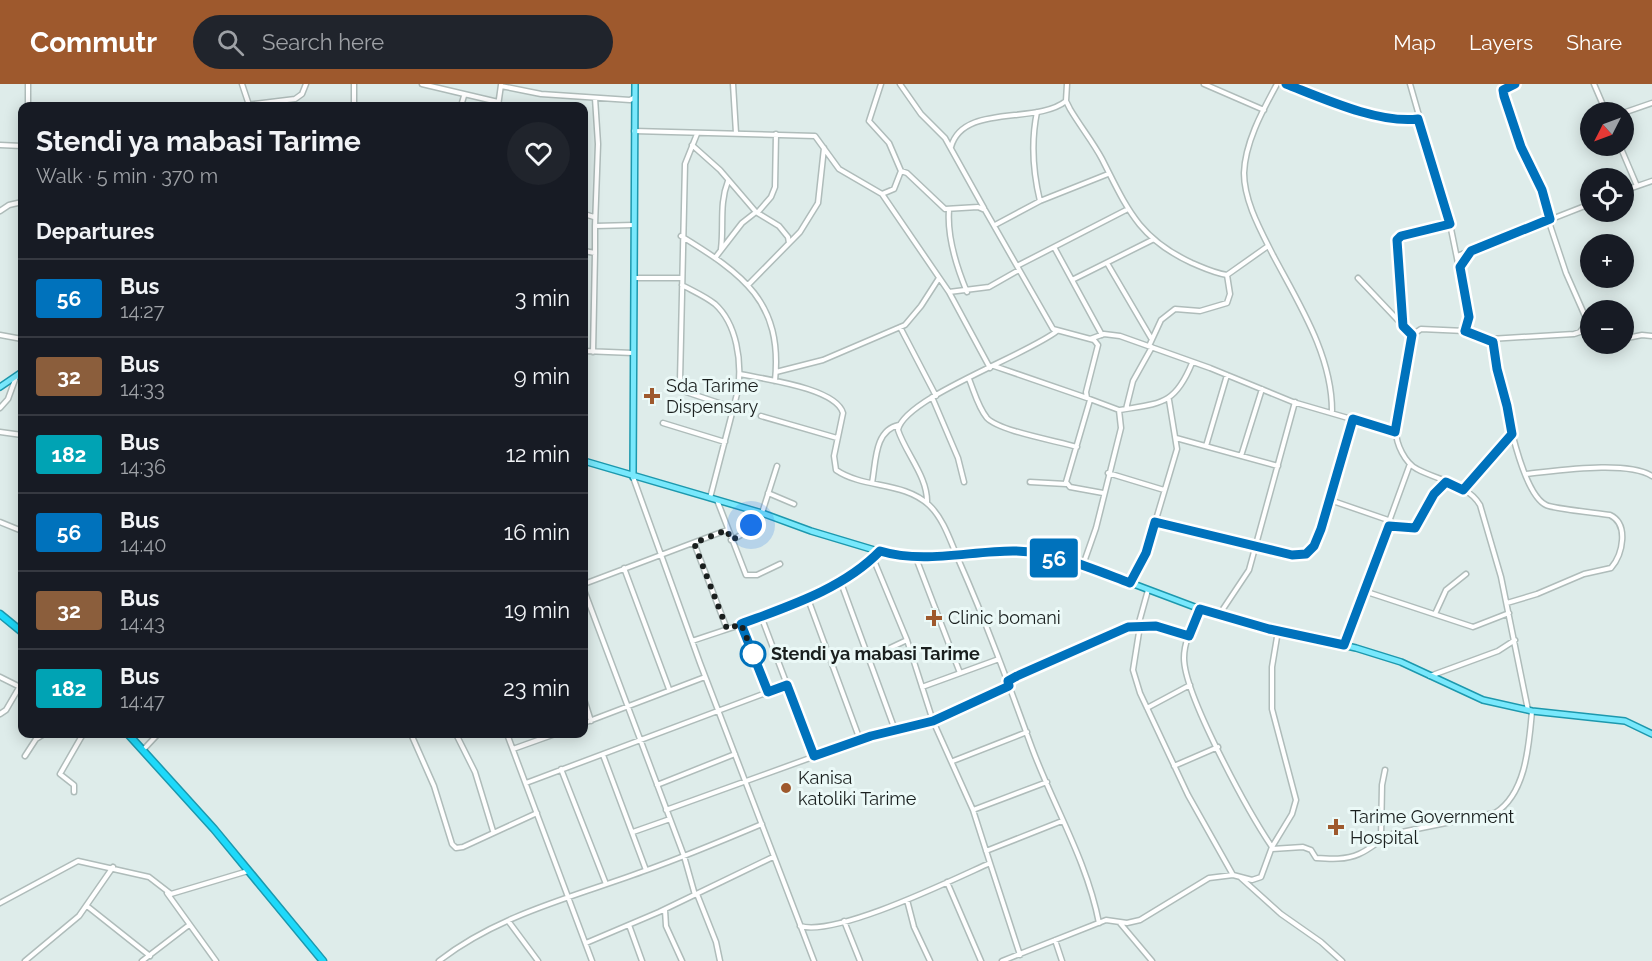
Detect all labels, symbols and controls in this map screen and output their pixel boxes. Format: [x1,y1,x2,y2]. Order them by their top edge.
search box [193,15,613,69]
text: Commutr [30,26,157,59]
icon: search [214,26,247,59]
text: Search here [262,29,384,55]
text: Map [1393,30,1436,55]
text: Layers [1469,30,1533,55]
text: Share [1566,30,1622,55]
north arrow [1580,102,1634,156]
map controls [1580,102,1634,354]
button: heart [507,122,570,185]
text: Stendi ya mabasi Tarime [36,125,361,158]
text: Walk · 5 min · 370 m [36,164,218,188]
button: locate [1580,168,1634,222]
text: Departures [36,218,154,244]
button: + [1580,234,1634,288]
text: Bus [120,273,159,299]
text: 3 min [515,285,570,311]
text: 56 [57,286,81,311]
text: 14:27 [120,299,164,323]
button: − [1580,300,1634,354]
text: Bus [120,351,159,377]
text: 9 min [514,363,570,389]
text: 32 [57,364,81,389]
place label: Sda Tarime Dispensary [666,375,759,417]
text: 14:33 [120,377,165,401]
marker: Sda Tarime Dispensary [643,387,661,405]
text: Bus [120,429,159,455]
text: 12 min [506,441,570,467]
text: 182 [52,442,86,467]
text: 14:36 [120,455,166,479]
text: Bus [120,507,159,533]
your location [736,510,766,540]
text: 16 min [504,519,570,545]
text: 56 [57,520,81,545]
text: 14:40 [120,533,166,557]
line badge: 56 [1027,538,1081,578]
text: 56 [1042,546,1066,571]
text: Bus [120,585,159,611]
text: 19 min [504,597,570,623]
text: 32 [57,598,81,623]
place label: Clinic bomani [948,607,1061,628]
marker: Clinic bomani [925,609,943,627]
text: 14:43 [120,611,165,635]
marker: Stendi ya mabasi Tarime [740,641,766,667]
place label: Stendi ya mabasi Tarime [771,643,980,664]
text: Bus [120,663,159,689]
text: 23 min [503,675,570,701]
text: 182 [52,676,86,701]
text: 14:47 [120,689,165,713]
place label: Kanisa katoliki Tarime [798,767,917,809]
marker: Kanisa katoliki Tarime [779,781,793,795]
place label: Tarime Government Hospital [1350,806,1514,848]
marker: Tarime Government Hospital [1327,818,1345,836]

